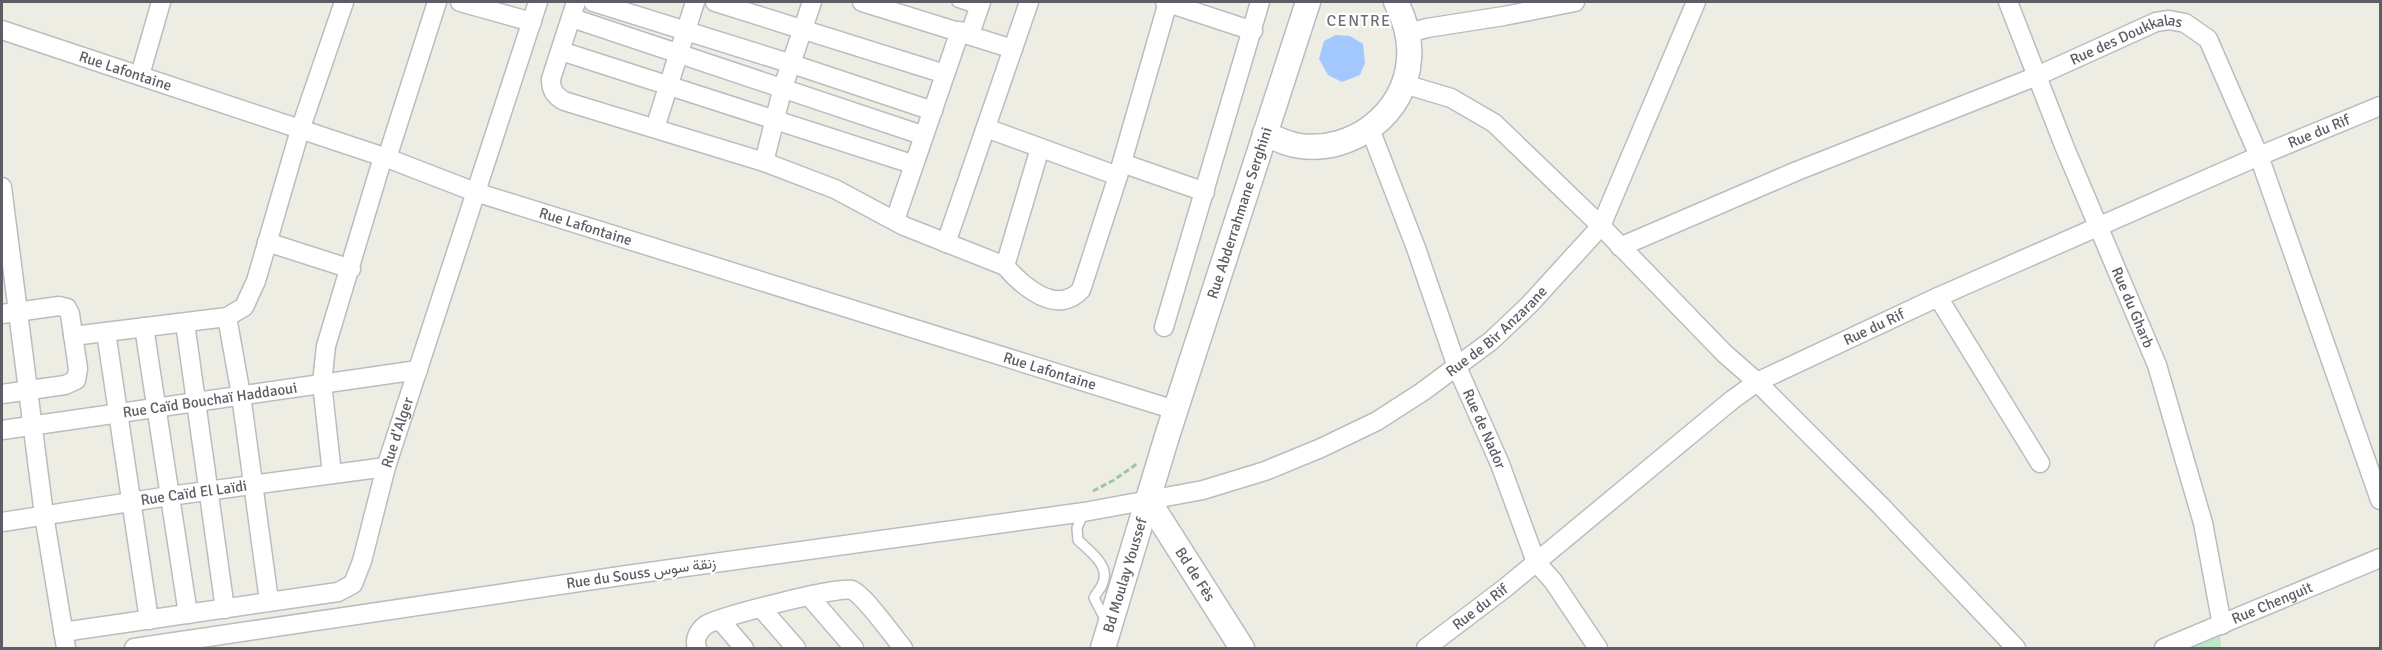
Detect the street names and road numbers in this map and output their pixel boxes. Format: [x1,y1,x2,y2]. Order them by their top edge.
street label: Rue des Doukkalas [2067,11,2184,69]
street label: Rue Lafontaine [77,47,174,95]
street label: Rue du Rif [2285,110,2353,152]
street label: Rue Abderrahmane Serghini [1203,125,1276,301]
street label: Rue Lafontaine [537,204,634,249]
street label: Rue du Gharb [2108,264,2158,351]
street label: Rue de Bir Anzarane [1442,282,1551,380]
street label: Rue du Rif [1841,305,1908,349]
street label: Rue Lafontaine [1001,348,1098,394]
street label: Rue Caïd Bouchaï Haddaoui [121,379,298,422]
street label: Rue de Nador [1459,386,1510,471]
street label: Rue d'Alger [377,394,417,470]
street label: Rue Caïd El Laïdi [139,477,248,509]
street label: Bd Moulay Youssef [1099,515,1151,635]
street label: Bd de Fès [1171,544,1219,605]
street label: Rue du Souss زنقة سوس [565,554,717,593]
street label: Rue Chenguit [2229,578,2315,628]
street label: Rue du Rif [1449,579,1512,634]

